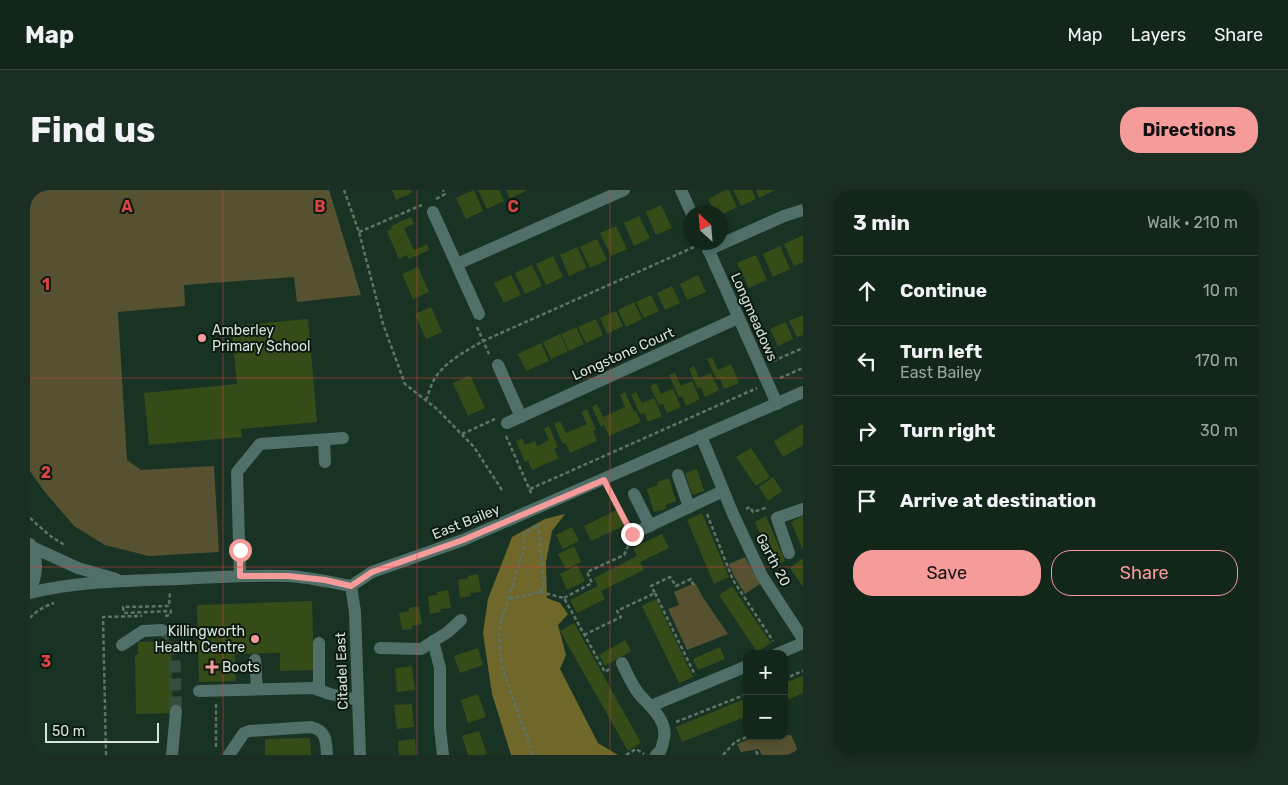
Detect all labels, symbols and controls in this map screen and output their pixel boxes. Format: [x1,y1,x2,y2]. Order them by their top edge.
text: Map [25,21,74,49]
text: Map [1068,24,1103,46]
text: Layers [1131,24,1186,46]
text: Share [1214,24,1263,46]
button: Directions [1120,107,1258,153]
text: Find us [30,109,155,151]
text: A [121,197,133,216]
text: B [314,197,326,216]
text: C [507,197,519,216]
north arrow [683,205,728,250]
text: 3 min [853,210,910,235]
text: Walk · 210 m [1147,213,1238,232]
street label: Longmeadows [727,270,781,364]
text: 1 [42,275,50,294]
icon: ahead [853,277,881,305]
text: Continue [900,279,987,302]
text: 10 m [1203,281,1238,300]
place label: Amberley Primary School [212,322,310,355]
street label: Longstone Court [569,324,677,384]
marker: Amberley Primary School [196,332,208,344]
text: Turn left [900,340,982,363]
icon: left [853,347,881,375]
text: 170 m [1195,351,1238,370]
text: East Bailey [900,363,982,382]
icon: right [853,417,881,445]
text: Turn right [900,419,995,442]
text: 30 m [1200,421,1238,440]
text: 2 [41,463,51,482]
icon: arrive [853,487,881,515]
text: Arrive at destination [900,489,1096,512]
street label: East Bailey [430,501,503,543]
route end [621,523,644,546]
street label: Garth 20 [752,531,794,589]
route start [229,539,252,562]
button: Save [853,550,1041,596]
button: Share [1051,550,1238,596]
place label: Killingworth Health Centre [155,623,245,656]
street label: Citadel East [332,631,352,710]
marker: Killingworth Health Centre [249,633,261,645]
map controls [743,650,788,740]
button: + [743,650,788,695]
text: 3 [41,652,51,671]
place label: Boots [222,659,260,676]
marker: Boots [206,661,218,673]
button: − [743,695,788,740]
scale bar [45,720,159,743]
text: 50 m [52,723,85,740]

